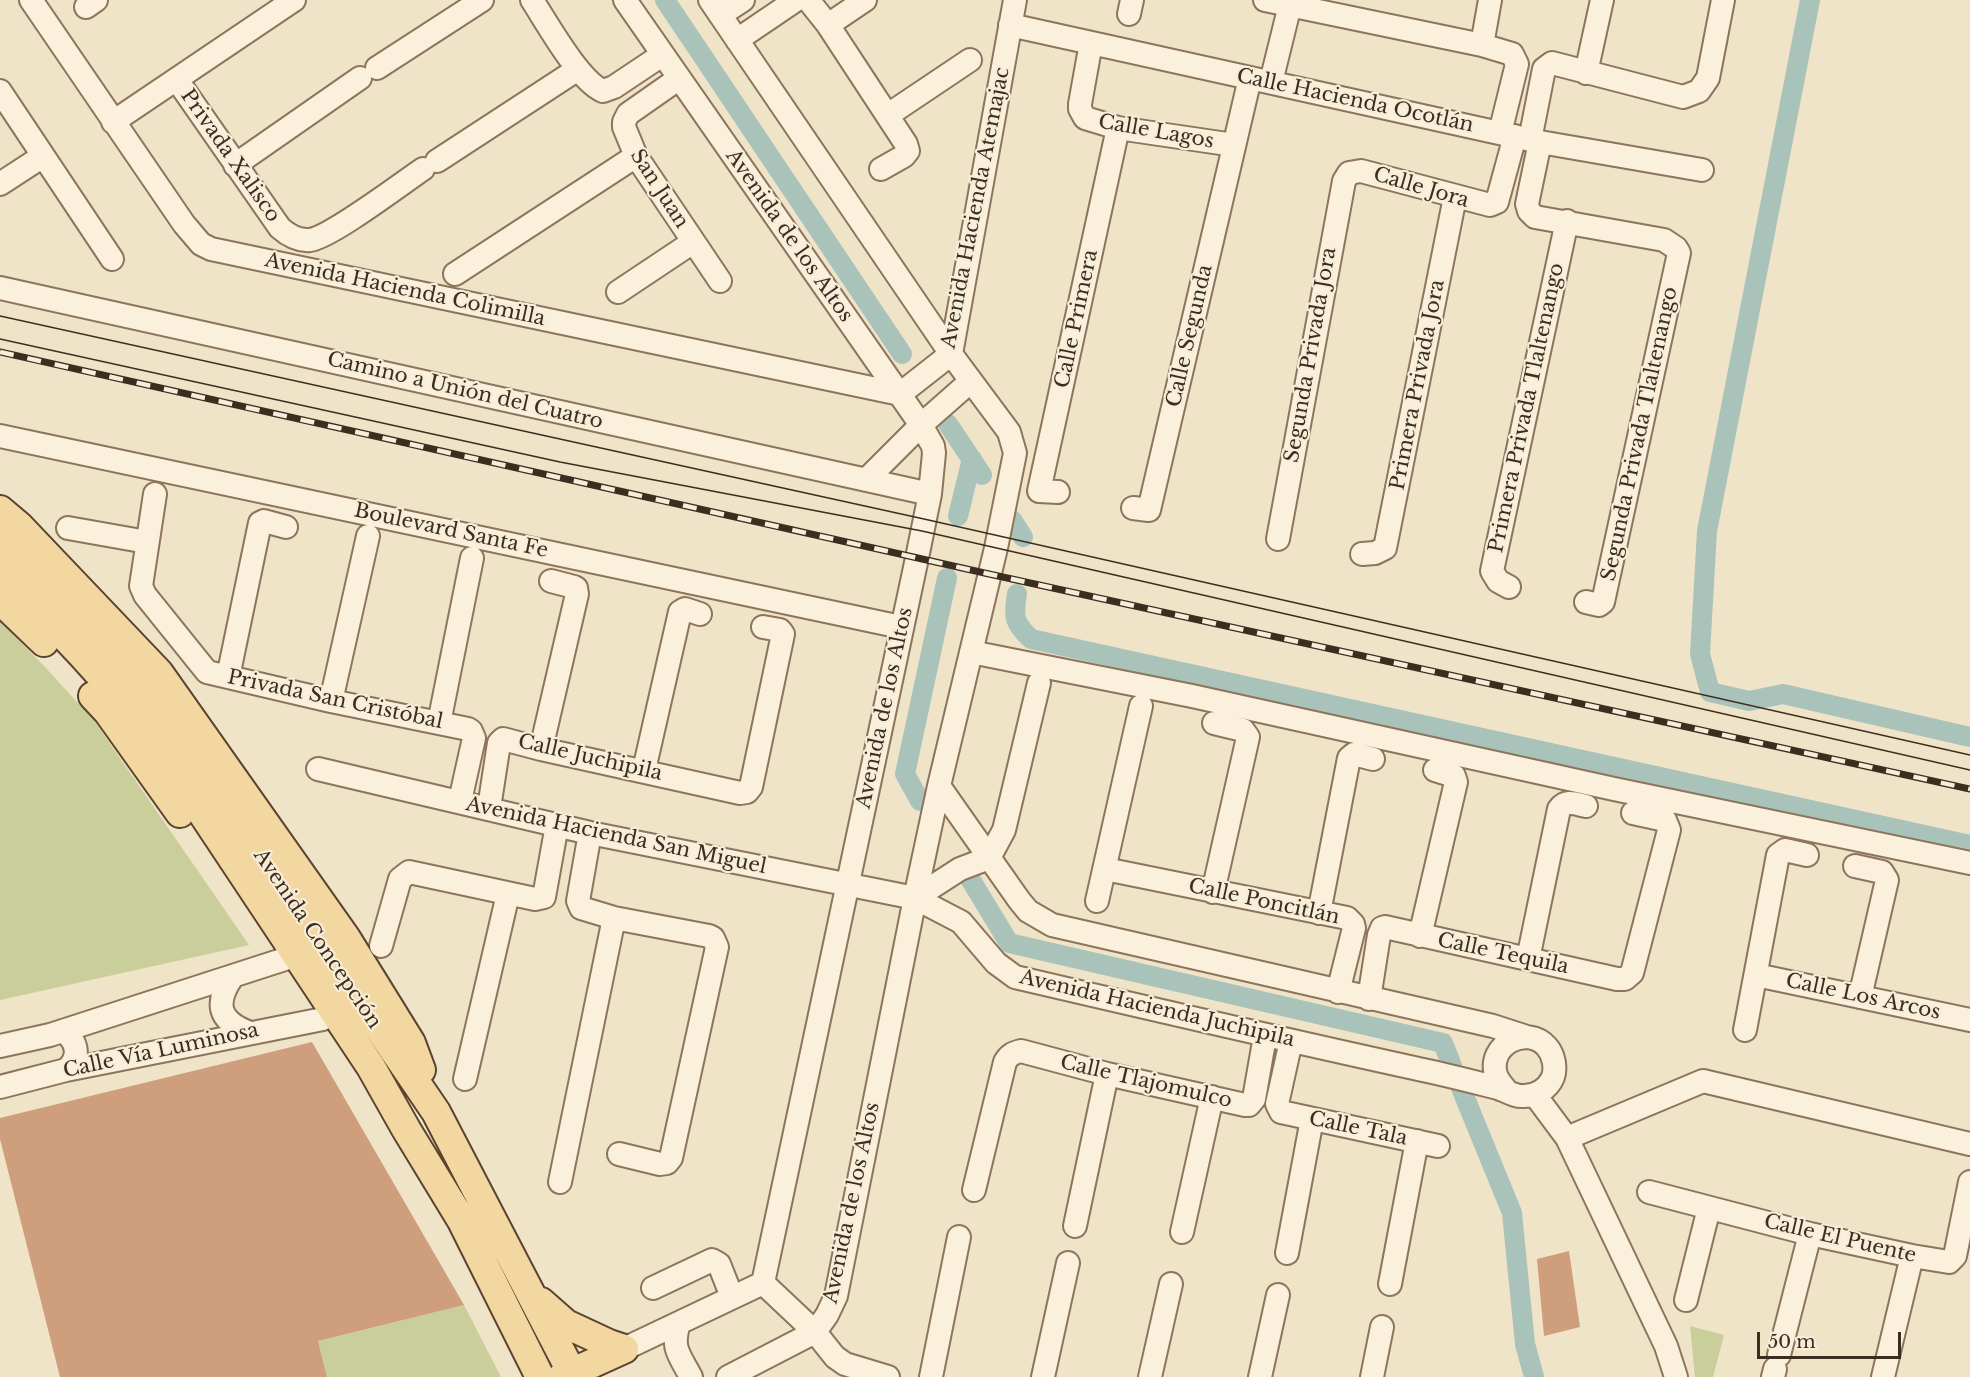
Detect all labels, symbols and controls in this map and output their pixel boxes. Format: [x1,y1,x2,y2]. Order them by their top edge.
street label: Calle Hacienda Ocotlán [1234,64,1476,138]
street label: Avenida Hacienda Atemajac [937,65,1015,351]
street label: Privada Xalisco [175,85,285,227]
street label: Calle Lagos [1096,110,1216,154]
street label: San Juan [625,145,693,233]
street label: Avenida de los Altos [720,145,858,327]
street label: Calle Jora [1370,163,1472,213]
street label: Segunda Privada Jora [1280,245,1342,465]
street label: Calle Primera [1051,248,1103,390]
street label: Avenida Hacienda Colimilla [263,249,547,331]
street label: Primera Privada Tlaltenango [1485,261,1569,555]
street label: Calle Segunda [1162,262,1218,410]
street label: Primera Privada Jora [1386,278,1450,492]
street label: Segunda Privada Tlaltenango [1597,285,1683,583]
street label: Camino a Unión del Cuatro [325,348,605,434]
street label: Boulevard Santa Fe [352,499,550,563]
street label: Avenida de los Altos [852,605,918,811]
street label: Privada San Cristóbal [225,665,445,735]
street label: Calle Juchipila [515,730,665,786]
street label: Avenida Hacienda San Miguel [464,792,768,880]
street label: Avenida Concepción [248,845,386,1033]
street label: Calle Poncitlán [1186,874,1342,930]
street label: Calle Tequila [1435,928,1571,980]
street label: Avenida Hacienda Juchipila [1017,966,1297,1052]
street label: Calle Los Arcos [1784,969,1942,1025]
street label: Calle Vía Luminosa [61,1019,261,1083]
street label: Calle Tlajomulco [1058,1051,1234,1113]
street label: Avenida de los Altos [819,1100,885,1306]
street label: Calle Tala [1307,1107,1409,1151]
street label: Calle El Puente [1762,1210,1918,1268]
scale bar [1760,1320,1904,1358]
text: 50 m [1768,1331,1816,1353]

